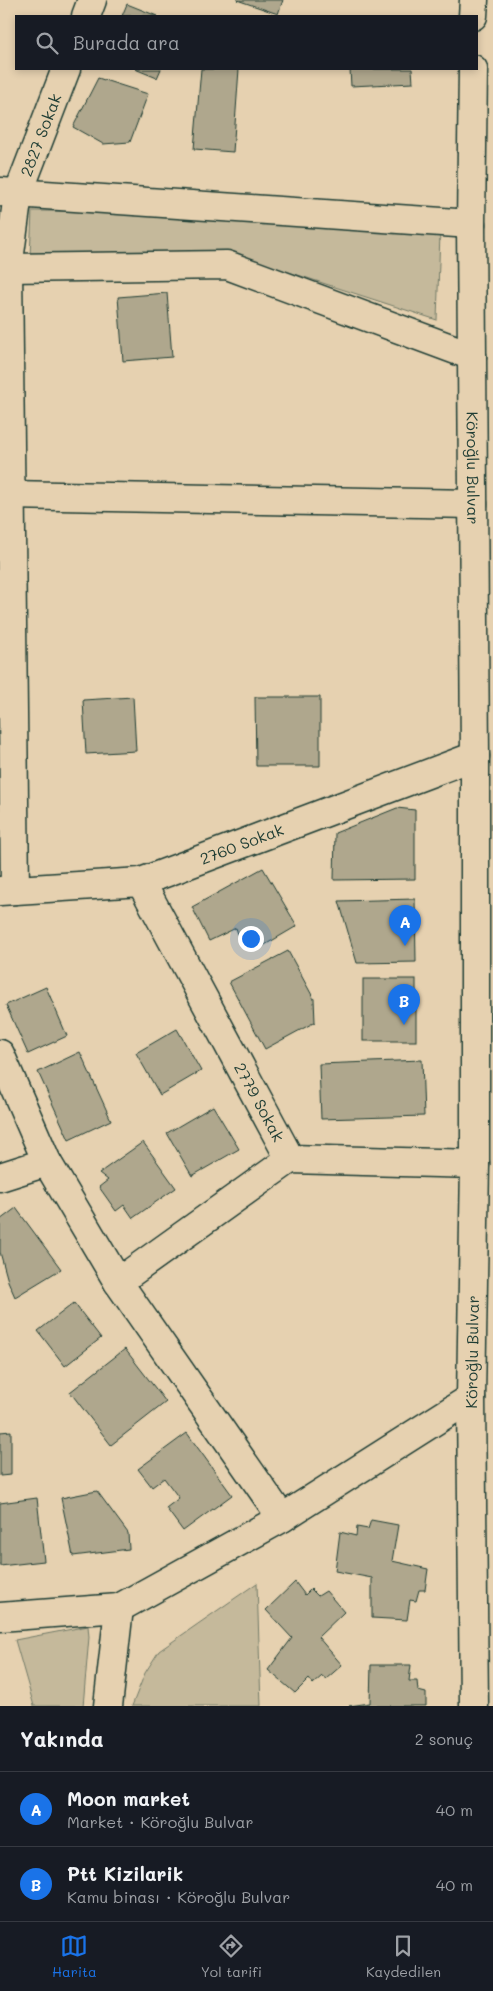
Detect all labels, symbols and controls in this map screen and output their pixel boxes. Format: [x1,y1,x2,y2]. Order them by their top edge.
search box [15,15,478,70]
icon: search [33,29,61,57]
text: Burada ara [73,30,180,55]
street label: 2827 Sokak [15,90,66,179]
street label: Köroğlu Bulvar [462,411,484,525]
street label: 2760 Sokak [197,818,286,869]
pin: A [389,905,421,946]
your location [238,926,264,952]
pin: B [388,984,420,1025]
street label: 2779 Sokak [230,1059,290,1145]
street label: Köroğlu Bulvar [460,1295,483,1409]
text: Yakında [20,1725,104,1752]
text: 2 sonuç [415,1728,473,1749]
text: Moon market [67,1786,190,1811]
text: A [30,1799,42,1820]
text: 40 m [436,1799,473,1820]
text: Market · Köroğlu Bulvar [67,1811,253,1832]
text: Ptt Kizilarik [67,1861,183,1886]
text: B [31,1874,41,1895]
text: 40 m [436,1874,473,1895]
text: Kamu binası · Köroğlu Bulvar [67,1886,290,1907]
tab: Harita [52,1932,97,1981]
tab: Yol tarifi [201,1932,262,1981]
tab: Kaydedilen [366,1932,441,1981]

